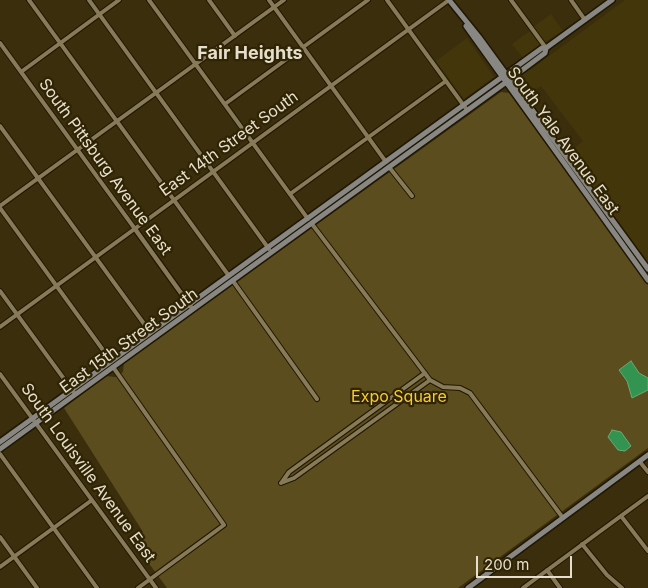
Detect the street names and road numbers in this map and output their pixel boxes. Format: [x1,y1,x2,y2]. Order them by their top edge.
street label: South Yale Avenue East [503,63,623,219]
street label: South Pittsburg Avenue East [35,75,175,259]
street label: East 14th Street South [156,87,302,201]
street label: East 15th Street South [56,284,202,398]
street label: South Louisville Avenue East [17,380,159,566]

